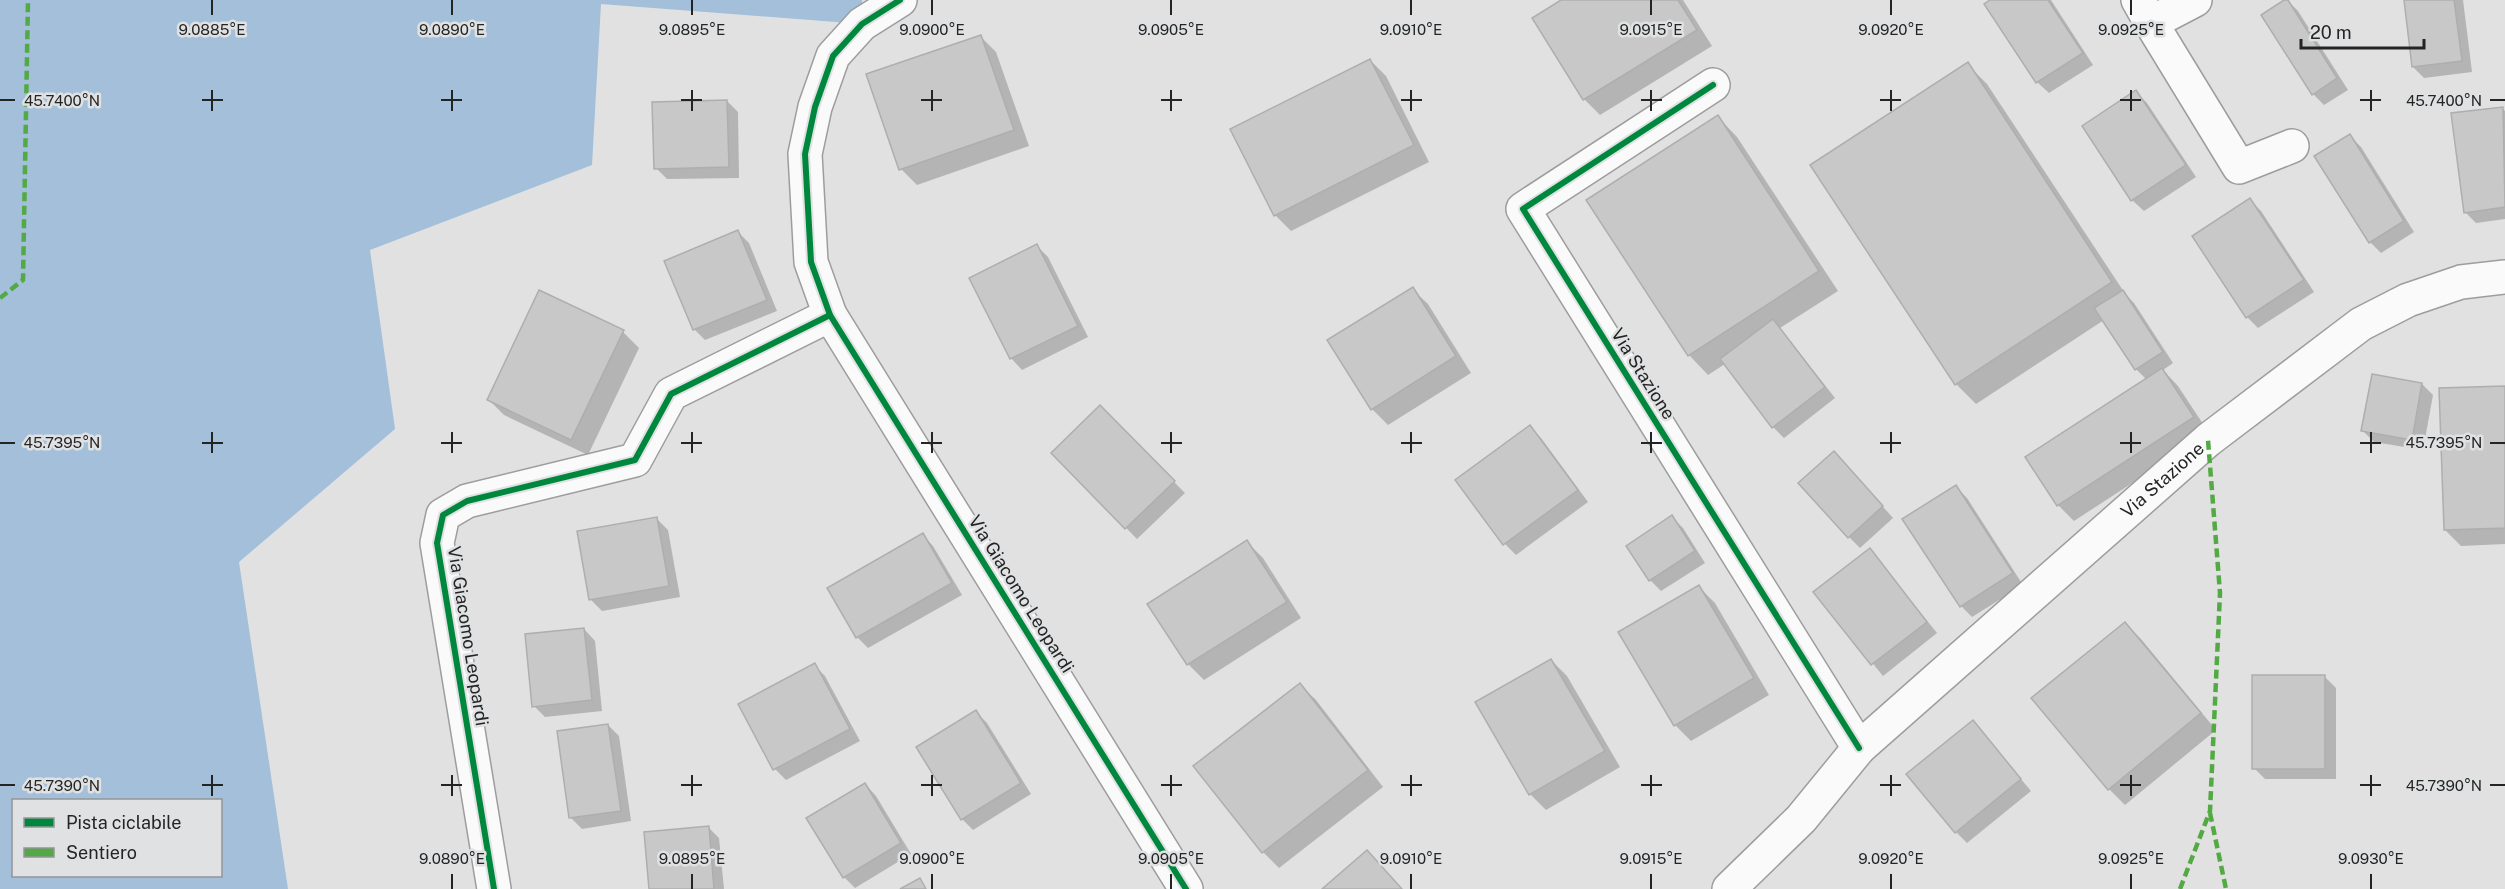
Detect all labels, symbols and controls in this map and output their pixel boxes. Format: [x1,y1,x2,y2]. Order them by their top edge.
scale bar [2301,12,2424,50]
text: 9.0885°E [178,21,246,38]
text: 9.0890°E [419,21,485,38]
text: 9.0895°E [659,21,725,38]
text: 9.0900°E [899,21,965,38]
text: 9.0905°E [1138,21,1204,38]
text: 9.0910°E [1380,21,1442,38]
text: 9.0915°E [1619,21,1683,38]
text: 9.0920°E [1858,21,1924,38]
text: 9.0925°E [2098,21,2164,38]
text: 20 m [2310,22,2352,43]
text: 45.7400°N [24,92,100,109]
text: 45.7400°N [2406,92,2482,109]
street label: Via Stazione [1607,324,1680,423]
text: 45.7395°N [24,434,100,451]
text: 45.7395°N [2406,434,2482,451]
street label: Via Stazione [2117,438,2208,522]
street label: Via Giacomo Leopardi [964,511,1078,676]
street label: Via Giacomo Leopardi [444,545,493,727]
text: 45.7390°N [24,777,100,794]
text: 45.7390°N [2406,777,2482,794]
legend [12,799,222,877]
text: Pista ciclabile [66,812,181,833]
text: Sentiero [66,842,137,863]
text: 9.0890°E [419,850,485,867]
text: 9.0895°E [659,850,725,867]
text: 9.0900°E [899,850,965,867]
text: 9.0905°E [1138,850,1204,867]
text: 9.0910°E [1380,850,1442,867]
text: 9.0915°E [1619,850,1683,867]
text: 9.0920°E [1858,850,1924,867]
text: 9.0925°E [2098,850,2164,867]
text: 9.0930°E [2338,850,2404,867]

